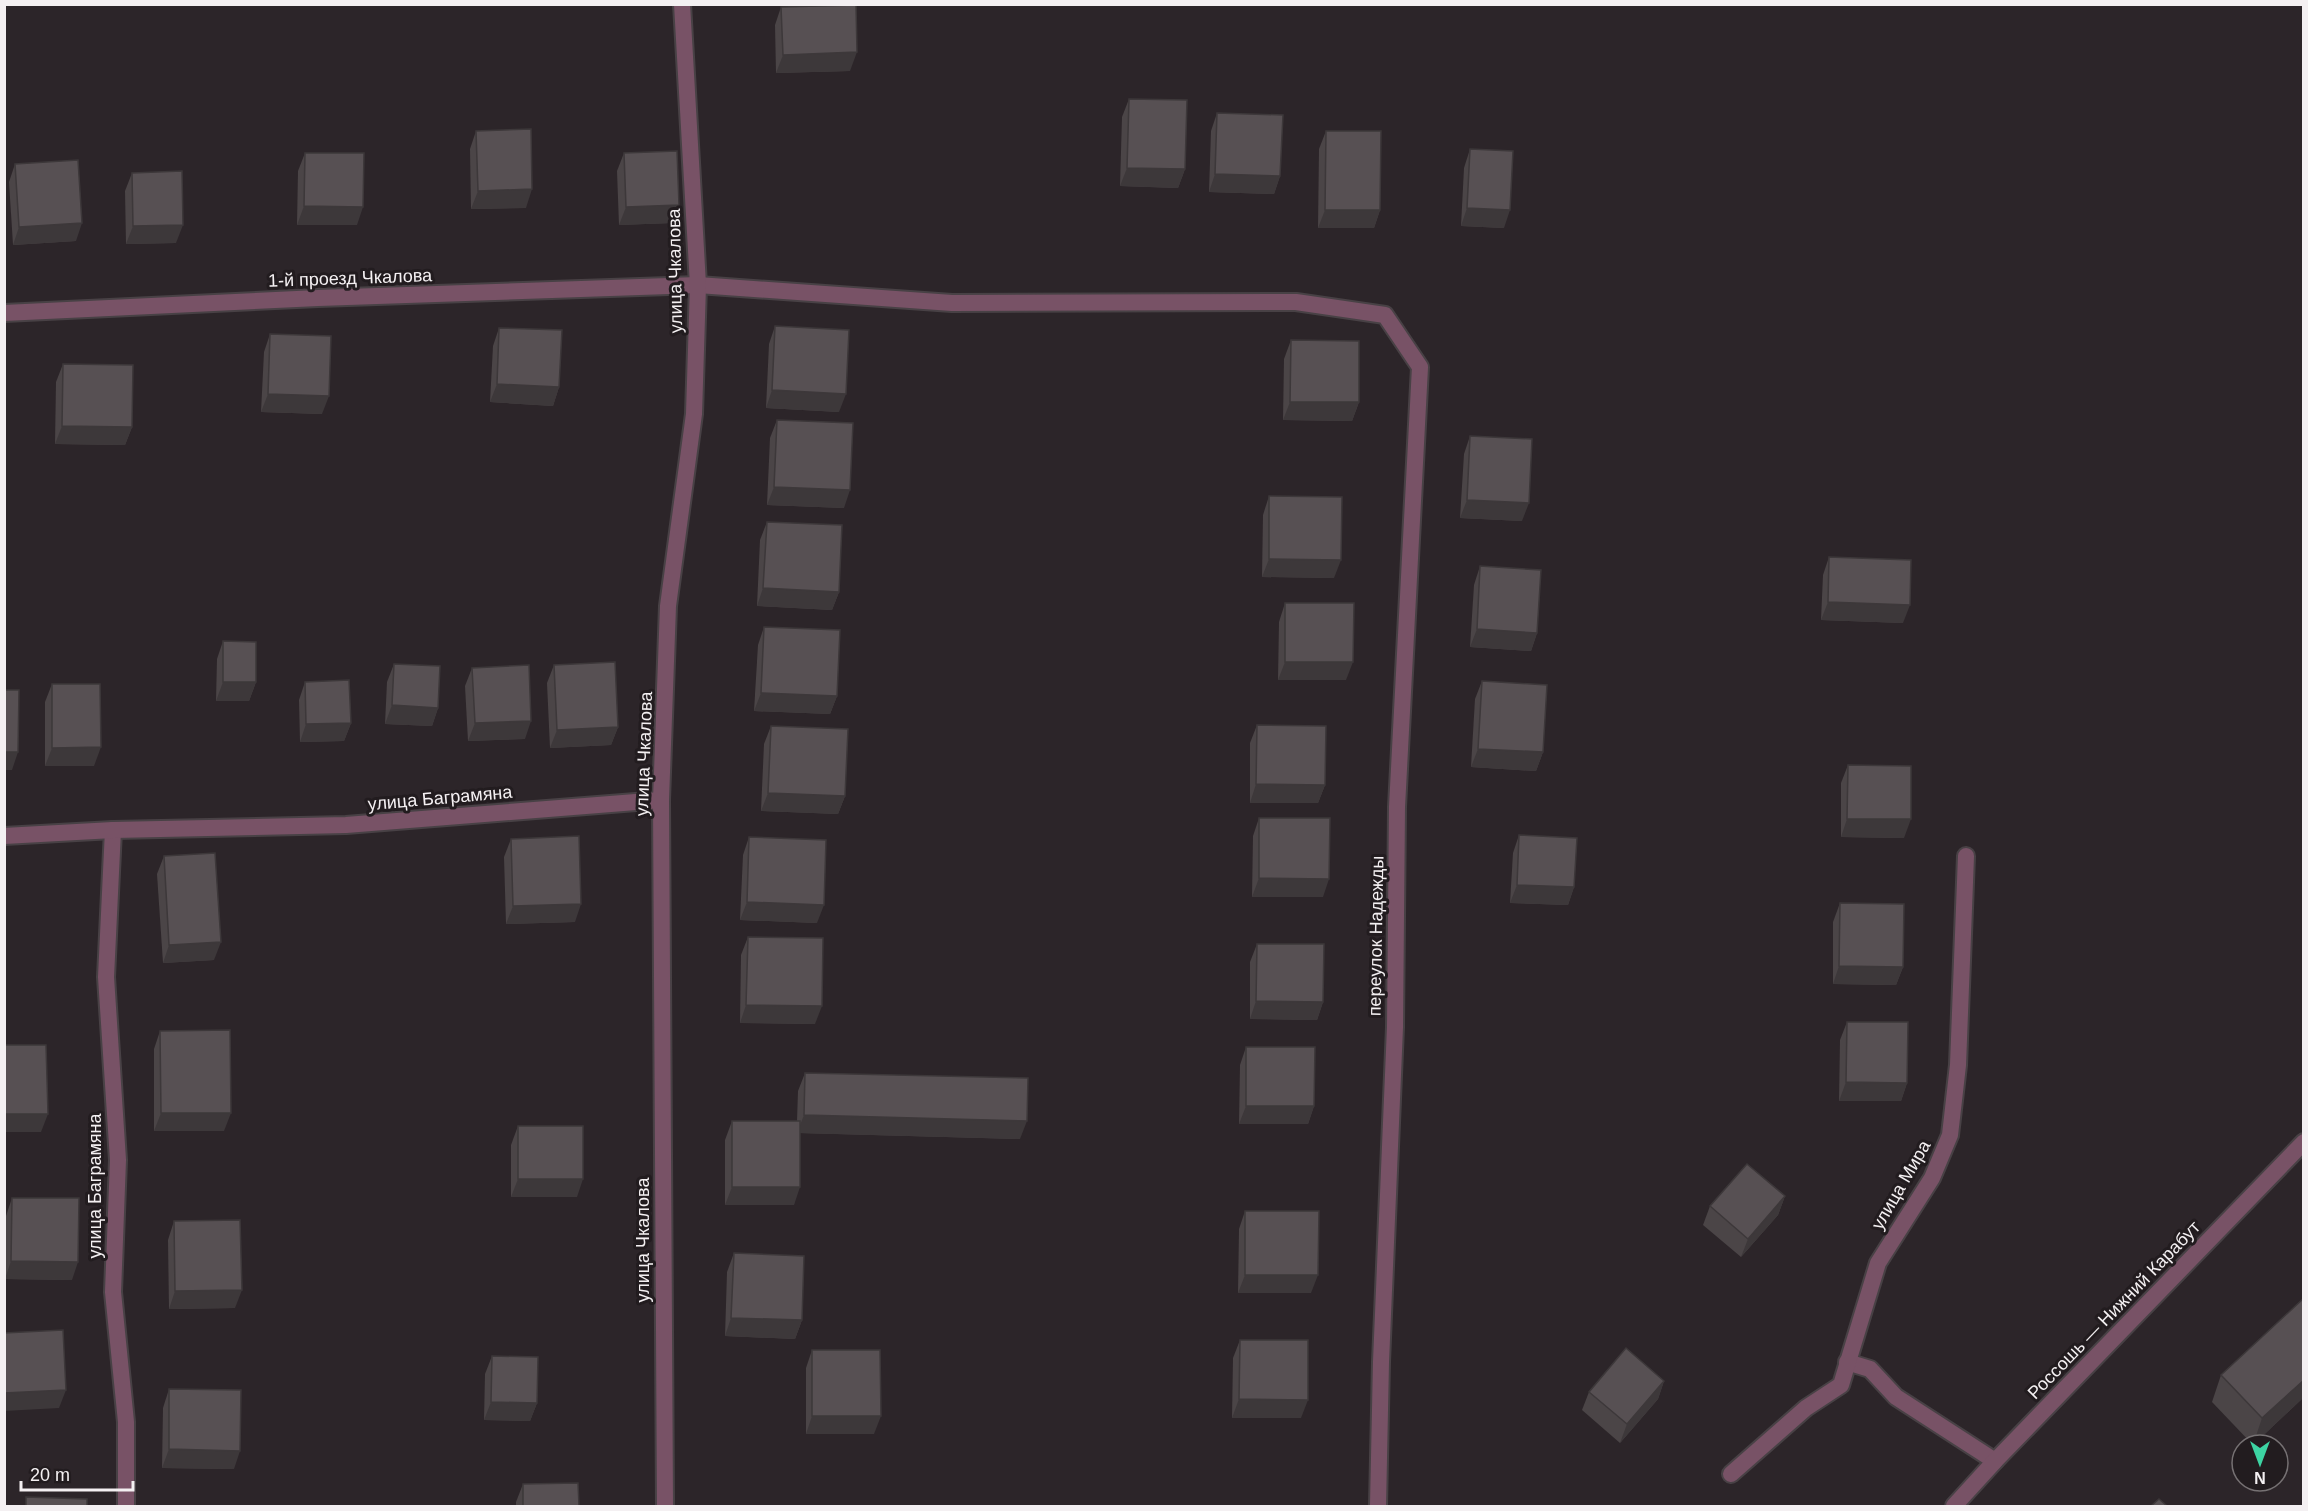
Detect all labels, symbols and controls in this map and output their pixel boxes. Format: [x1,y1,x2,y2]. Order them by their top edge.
street label: улица Чкалова [664,207,686,334]
street label: 1-й проезд Чкалова [268,265,433,291]
street label: улица Чкалова [632,690,656,817]
street label: улица Баграмяна [367,782,514,814]
street label: переулок Надежды [1365,856,1387,1016]
street label: улица Баграмяна [85,1113,105,1258]
street label: улица Мира [1867,1136,1935,1233]
street label: улица Чкалова [633,1177,653,1302]
street label: Россошь — Нижний Карабут [2024,1217,2204,1403]
north arrow [2230,1433,2290,1493]
scale bar [21,1454,134,1492]
text: 20 m [30,1465,70,1485]
text: N [2254,1469,2266,1486]

